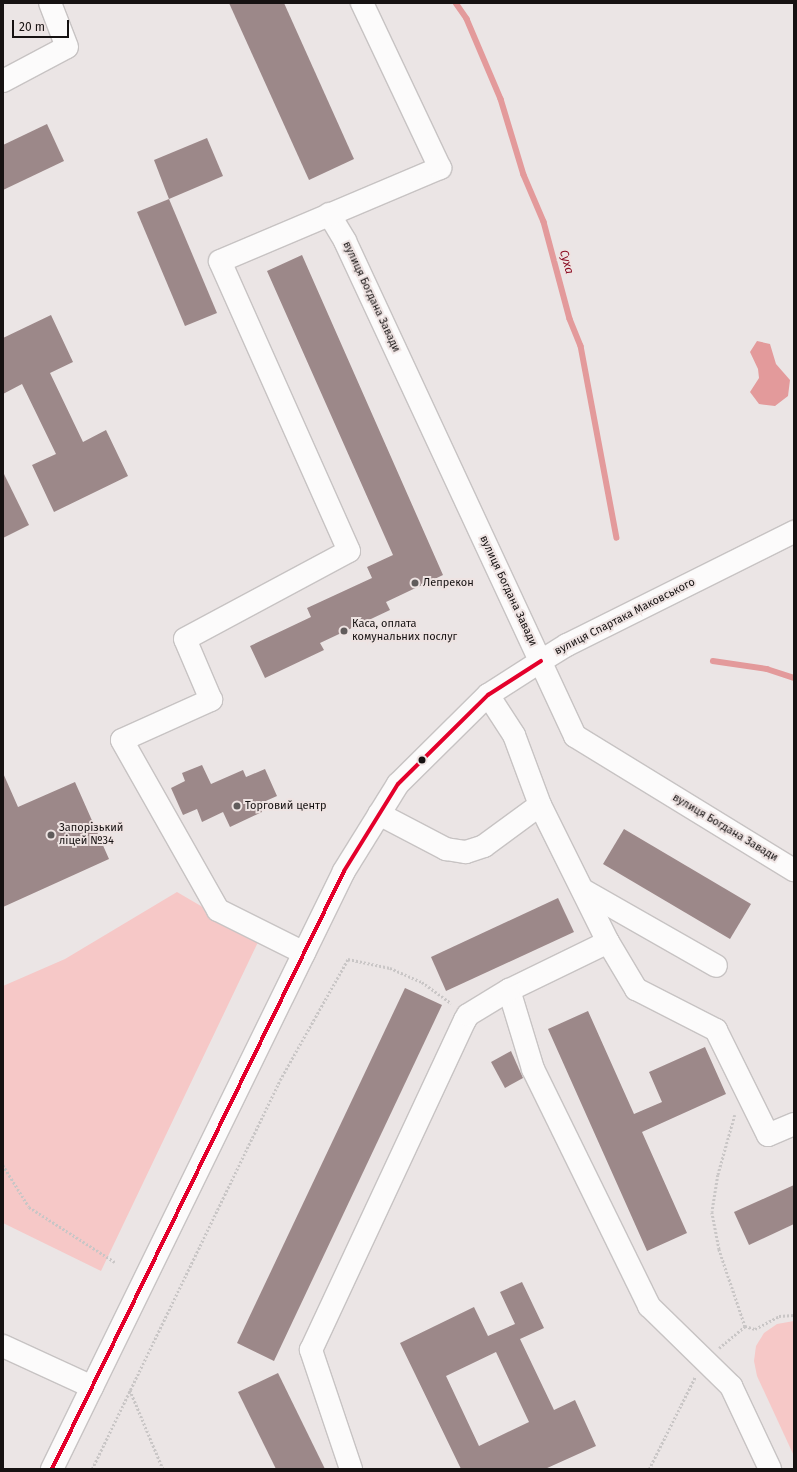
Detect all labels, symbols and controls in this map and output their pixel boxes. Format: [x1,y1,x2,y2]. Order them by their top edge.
scale bar [14,12,71,38]
text: 20 m [19,20,45,34]
street label: вулиця Богдана Завади [340,240,402,354]
water label: Суха [556,248,576,276]
street label: вулиця Богдана Завади [477,534,539,648]
place label: Лепрекон [423,576,474,590]
street label: вулиця Спартака Маковського [553,576,697,658]
marker: Лепрекон [410,578,420,588]
place label: Каса, оплата комунальних послуг [352,618,457,644]
marker: Каса, оплата комунальних послуг [339,626,349,636]
unlabelled marker [417,755,427,765]
street label: вулиця Богдана Завади [670,791,780,865]
place label: Торговий центр [245,799,327,813]
marker: Торговий центр [232,801,242,811]
place label: Запорізький ліцей №34 [59,822,123,848]
marker: Запорізький ліцей №34 [46,830,56,840]

